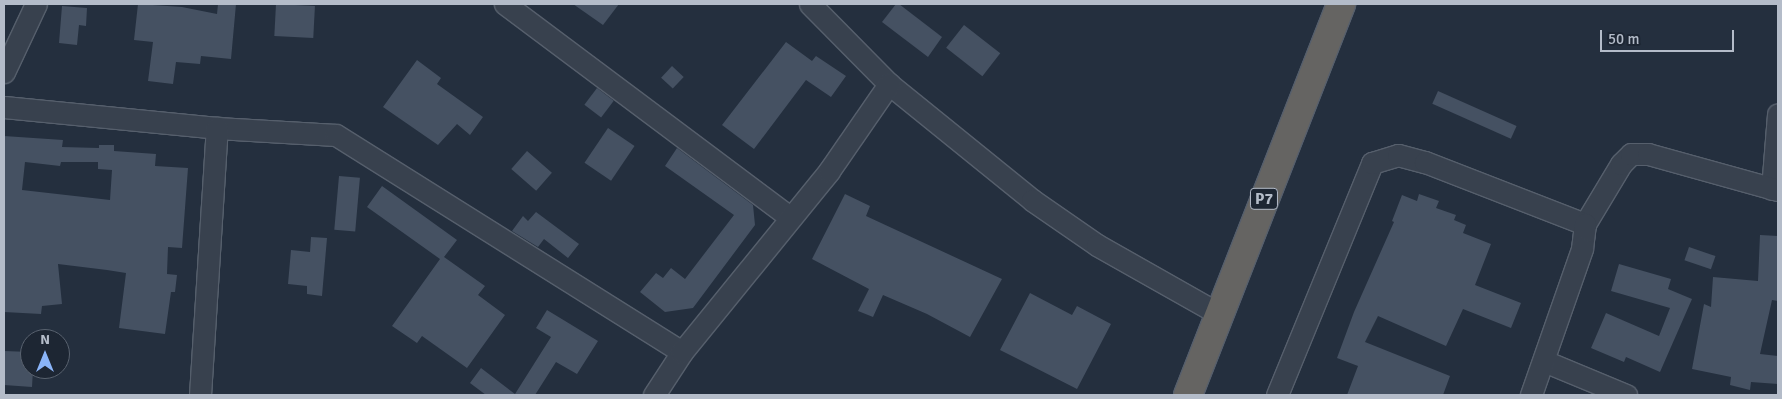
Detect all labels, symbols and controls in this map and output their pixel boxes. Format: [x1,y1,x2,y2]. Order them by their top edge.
scale bar [1602,20,1736,52]
text: 50 m [1608,30,1639,48]
road number: P7 [1249,185,1279,212]
north arrow [20,329,70,379]
text: N [40,331,50,348]

